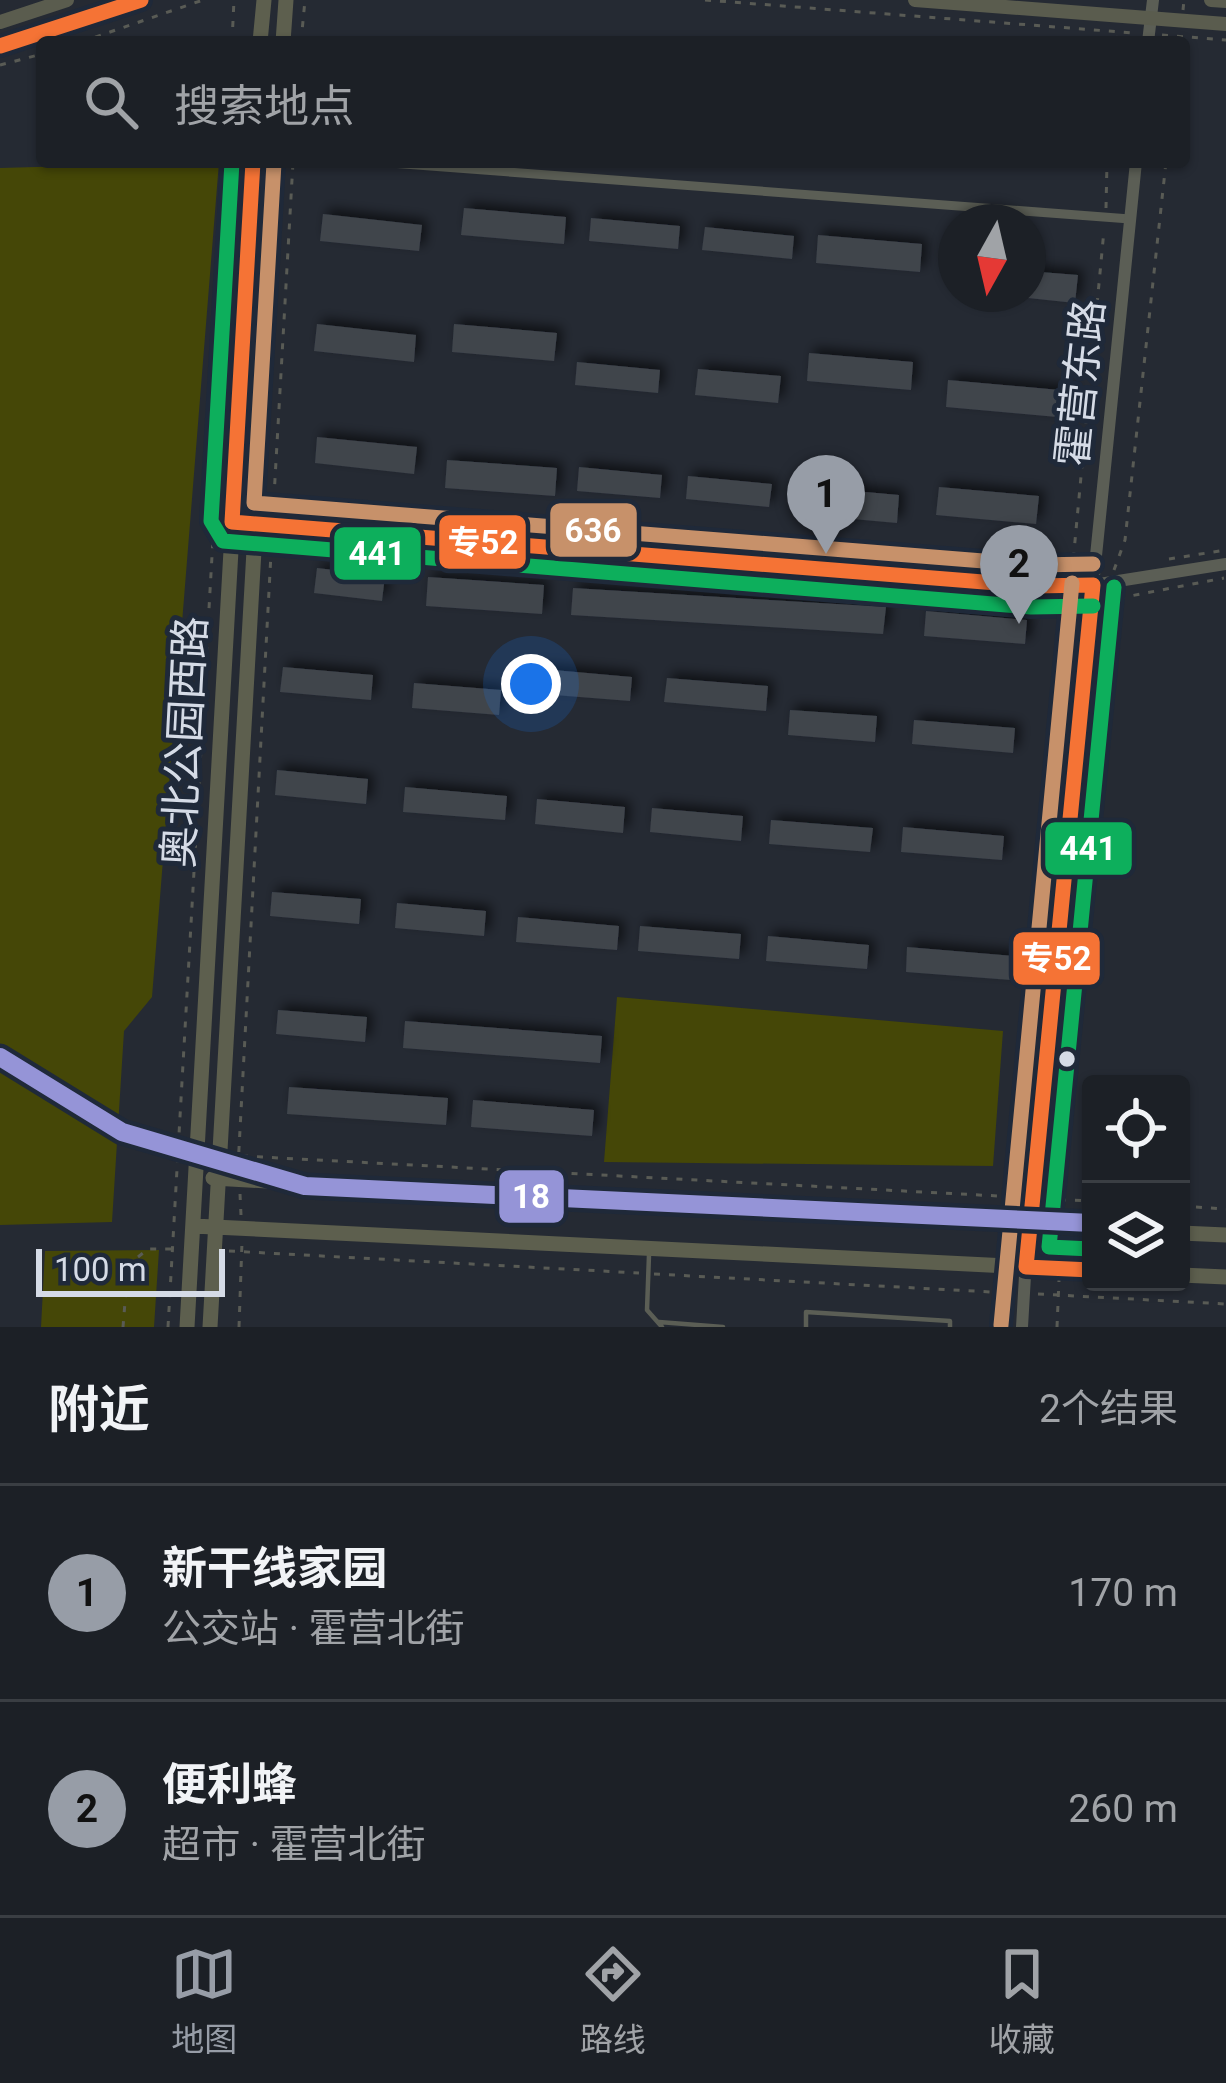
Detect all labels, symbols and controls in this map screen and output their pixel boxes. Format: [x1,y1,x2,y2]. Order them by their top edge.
search box [36,36,1190,168]
icon: search [78,69,144,135]
text: 搜索地点 [174,80,354,133]
north arrow [938,204,1046,312]
street label: 霍营东路 [1047,297,1114,469]
pin: 1 [787,455,865,554]
line badge: 636 [548,501,639,559]
text: 636 [565,511,621,550]
line badge: 专52 [437,513,528,571]
text: 专52 [448,523,518,562]
line badge: 441 [332,525,423,582]
pin: 2 [980,525,1058,624]
text: 441 [349,534,405,573]
street label: 奥北公园西路 [153,615,216,869]
your location [501,654,561,714]
line badge: 441 [1043,820,1134,877]
text: 441 [1060,829,1116,868]
line badge: 专52 [1011,930,1102,987]
text: 专52 [1021,939,1091,978]
unlabelled marker [1056,1048,1078,1070]
map controls [1082,1075,1190,1291]
button: locate [1082,1075,1190,1183]
line badge: 18 [497,1168,566,1225]
text: 18 [512,1177,550,1216]
button: layers [1082,1183,1190,1291]
scale bar [36,1243,225,1296]
text: 100 m [54,1250,147,1289]
text: 附近 [48,1380,150,1439]
text: 2个结果 [1039,1386,1178,1432]
text: 新干线家园 [162,1542,387,1595]
text: 1 [76,1570,98,1616]
text: 170 m [1068,1570,1178,1616]
text: 公交站 · 霍营北街 [162,1606,465,1652]
text: 便利蜂 [162,1758,297,1811]
text: 2 [76,1786,98,1832]
text: 260 m [1068,1786,1178,1832]
text: 超市 · 霍营北街 [162,1822,426,1868]
tab: 地图 [171,1941,237,2061]
tab: 路线 [580,1941,646,2061]
tab: 收藏 [989,1941,1055,2061]

